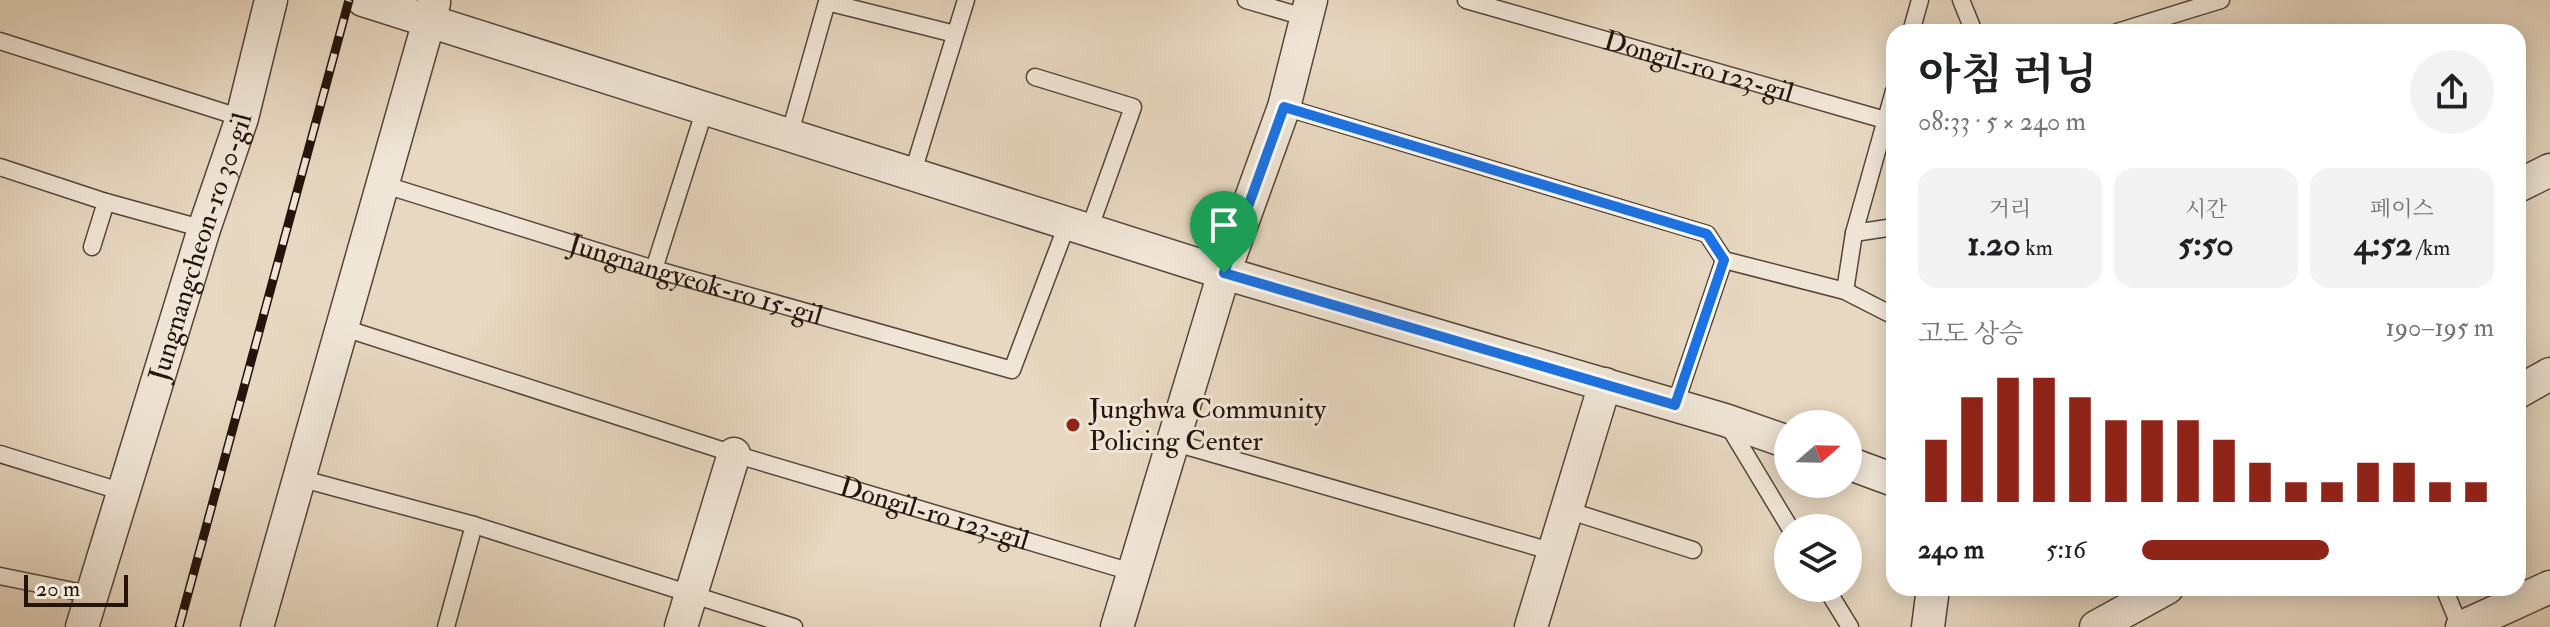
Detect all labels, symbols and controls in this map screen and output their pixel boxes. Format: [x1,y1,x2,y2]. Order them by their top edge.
street label: Dongil-ro 123-gil [1600,23,1798,110]
text: 아침 러닝 [1918,48,2097,103]
button: share [2410,50,2494,134]
text: 08:33 · 5 × 240 m [1918,106,2086,138]
street label: Jungnangcheon-ro 30-gil [141,109,260,387]
pin [1190,191,1258,273]
text: 거리 [1989,195,2031,223]
text: 시간 [2185,195,2227,223]
text: 페이스 [2370,195,2434,223]
icon: arrive [1202,203,1246,247]
text: 1.20 [1967,223,2021,266]
text: 5:50 [2178,223,2234,266]
text: 4:52 [2354,223,2412,266]
street label: Jungnangyeok-ro 15-gil [564,226,827,333]
text: km [2021,234,2053,262]
text: /km [2412,234,2450,262]
text: 190–195 m [2385,312,2494,344]
text: 고도 상승 [1918,318,2024,350]
place label: Junghwa Community Policing Center [1088,392,1327,459]
north arrow [1774,410,1862,498]
map controls [1774,410,1862,602]
marker: Junghwa Community Policing Center [1064,416,1082,434]
street label: Dongil-ro 123-gil [835,469,1033,558]
button: layers [1774,514,1862,602]
text: 240 m [1918,534,1984,566]
text: 5:16 [2046,534,2086,566]
scale bar [24,571,128,607]
text: 20 m [36,575,80,603]

